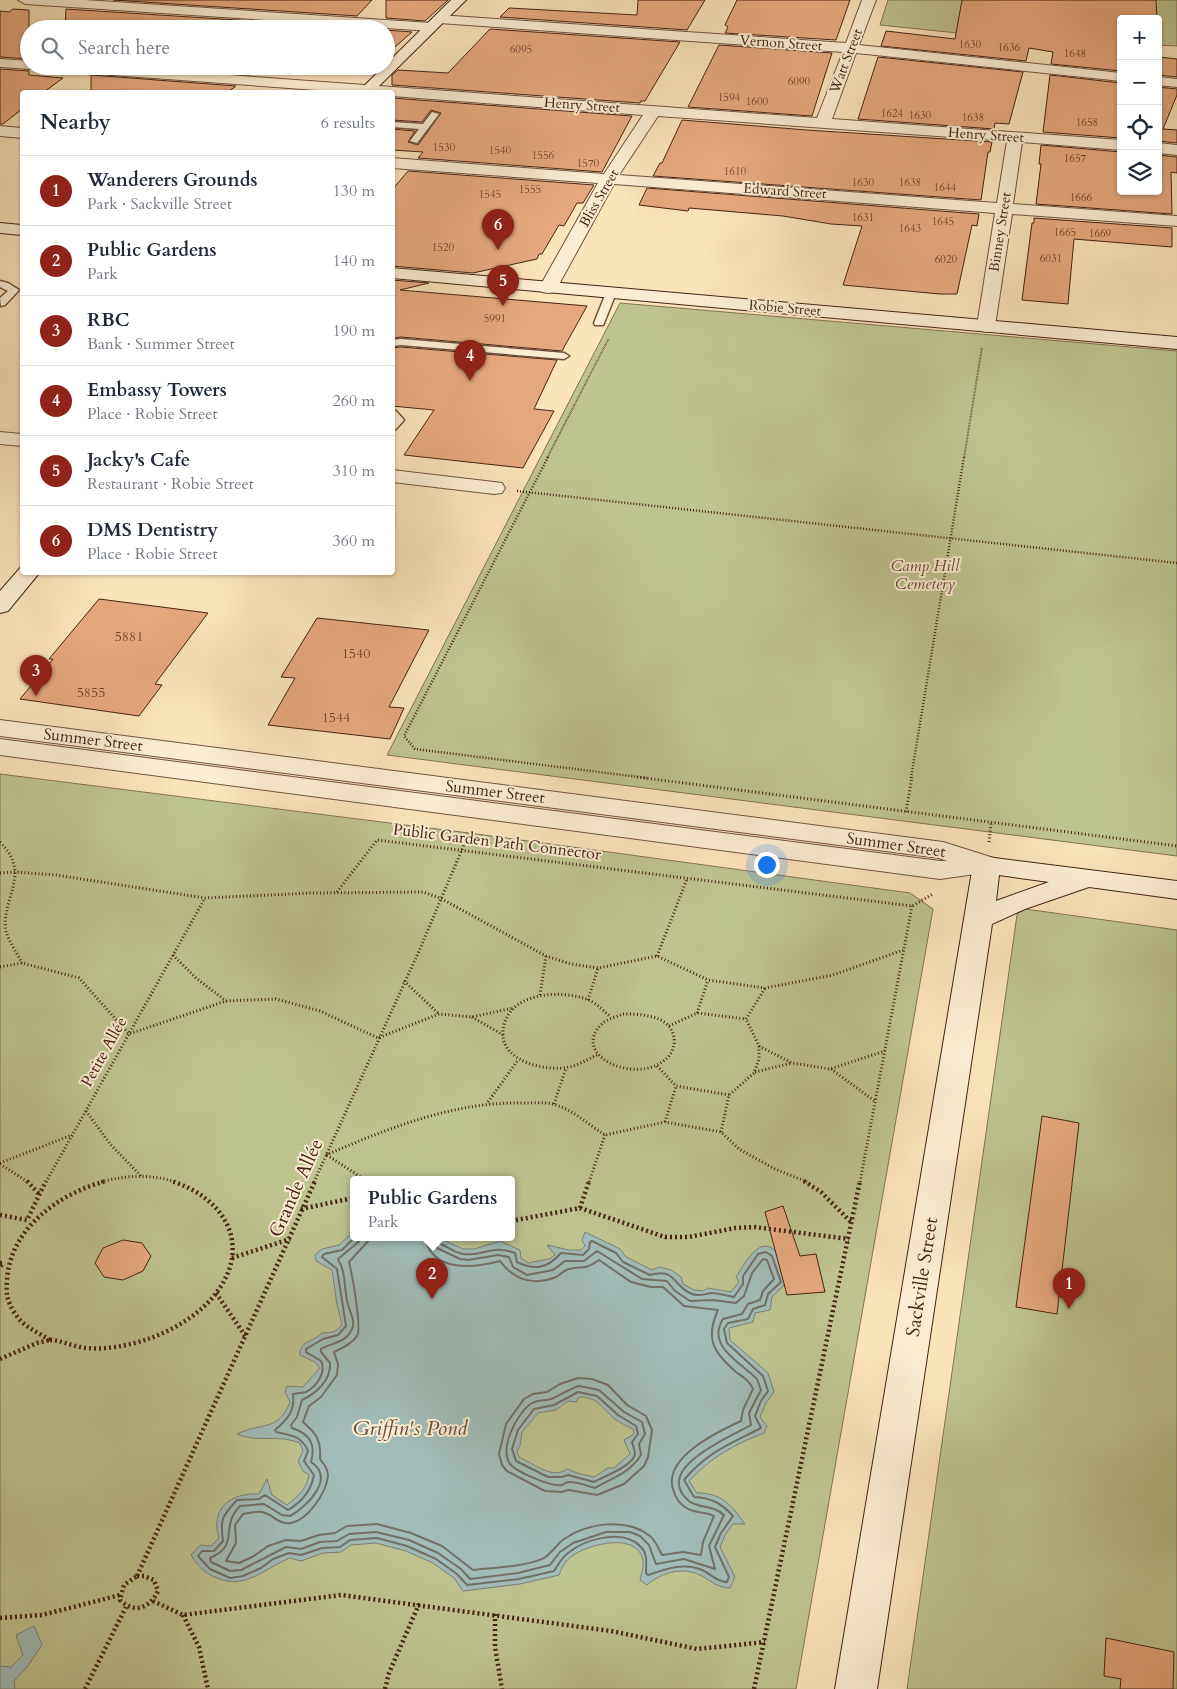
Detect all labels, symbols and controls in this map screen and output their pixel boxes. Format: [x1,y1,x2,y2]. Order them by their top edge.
map controls [1117,15,1162,195]
button: + [1117,15,1162,60]
search box [20,20,395,75]
street label: Watt Street [825,25,867,97]
street label: Vernon Street [739,31,823,55]
icon: search [38,34,66,62]
text: Search here [78,35,170,61]
house number: 1630 [959,37,982,52]
house number: 1636 [998,40,1021,55]
house number: 6095 [510,42,532,57]
house number: 1648 [1064,46,1086,61]
button: − [1117,60,1162,105]
house number: 6090 [788,74,811,89]
house number: 1594 [718,90,741,105]
street label: Henry Street [543,93,621,117]
house number: 1600 [746,94,769,109]
button: locate [1117,105,1162,150]
house number: 1624 [881,106,904,121]
text: Nearby [40,108,111,137]
house number: 1630 [909,108,932,123]
house number: 1638 [962,110,984,125]
text: 6 results [321,112,375,134]
house number: 1658 [1076,115,1098,130]
street label: Henry Street [947,123,1025,147]
house number: 1530 [433,140,456,155]
house number: 1540 [489,143,512,158]
house number: 1556 [532,148,555,163]
button: layers [1117,150,1162,195]
house number: 1657 [1064,151,1087,166]
house number: 1570 [577,156,600,171]
house number: 1610 [724,164,747,179]
street label: Bliss Street [575,165,623,230]
text: Wanderers Grounds [87,167,258,193]
house number: 1630 [852,175,875,190]
house number: 1638 [899,175,921,190]
street label: Edward Street [743,179,828,203]
text: 1 [52,180,60,202]
text: 130 m [333,180,375,202]
house number: 1644 [934,180,957,195]
house number: 1555 [519,182,541,197]
house number: 1545 [479,187,501,202]
street label: Binney Street [984,190,1016,273]
house number: 1666 [1070,190,1093,205]
text: Park · Sackville Street [87,193,232,215]
pin: 6 [482,209,514,250]
house number: 1631 [852,210,874,225]
house number: 1645 [932,214,954,229]
house number: 1643 [899,221,922,236]
house number: 1665 [1054,225,1076,240]
house number: 1669 [1089,226,1112,241]
text: Public Gardens [87,237,217,263]
house number: 1520 [432,240,455,255]
text: 2 [52,250,60,272]
text: 140 m [333,250,375,272]
house number: 6031 [1040,251,1062,266]
house number: 6020 [935,252,958,267]
text: Park [87,263,118,285]
pin: 5 [487,265,519,306]
street label: Robie Street [748,295,823,321]
text: RBC [87,307,130,333]
house number: 5991 [484,311,506,326]
text: 3 [52,320,60,342]
text: 190 m [333,320,375,342]
text: Bank · Summer Street [87,333,235,355]
pin: 4 [454,340,486,381]
text: Embassy Towers [87,377,227,403]
text: 4 [52,390,60,412]
text: 260 m [333,390,375,412]
text: Place · Robie Street [87,403,218,425]
text: Jacky's Cafe [87,447,190,473]
text: 5 [52,460,60,482]
text: 310 m [333,460,375,482]
text: Restaurant · Robie Street [87,473,254,495]
text: DMS Dentistry [87,517,218,543]
text: 6 [52,530,60,552]
text: 360 m [333,530,375,552]
text: Place · Robie Street [87,543,218,565]
park label: Camp Hill Cemetery [891,555,960,595]
house number: 5881 [115,627,143,646]
house number: 1540 [342,644,370,663]
pin: 3 [20,655,52,696]
house number: 5855 [77,683,105,702]
house number: 1544 [322,708,350,727]
street label: Summer Street [42,723,144,757]
street label: Summer Street [444,775,546,809]
street label: Public Garden Path Connector [392,818,602,866]
street label: Summer Street [845,827,947,863]
your location [754,852,780,878]
street label: Petite Allée [76,1013,132,1091]
street label: Grande Allée [263,1135,329,1241]
popup [350,1176,515,1241]
text: Public Gardens [368,1185,497,1211]
text: Park [368,1211,398,1233]
street label: Sackville Street [900,1215,944,1339]
pin: 2 [416,1258,448,1299]
pin: 1 [1053,1268,1085,1309]
water label: Griffin's Pond [353,1414,468,1443]

